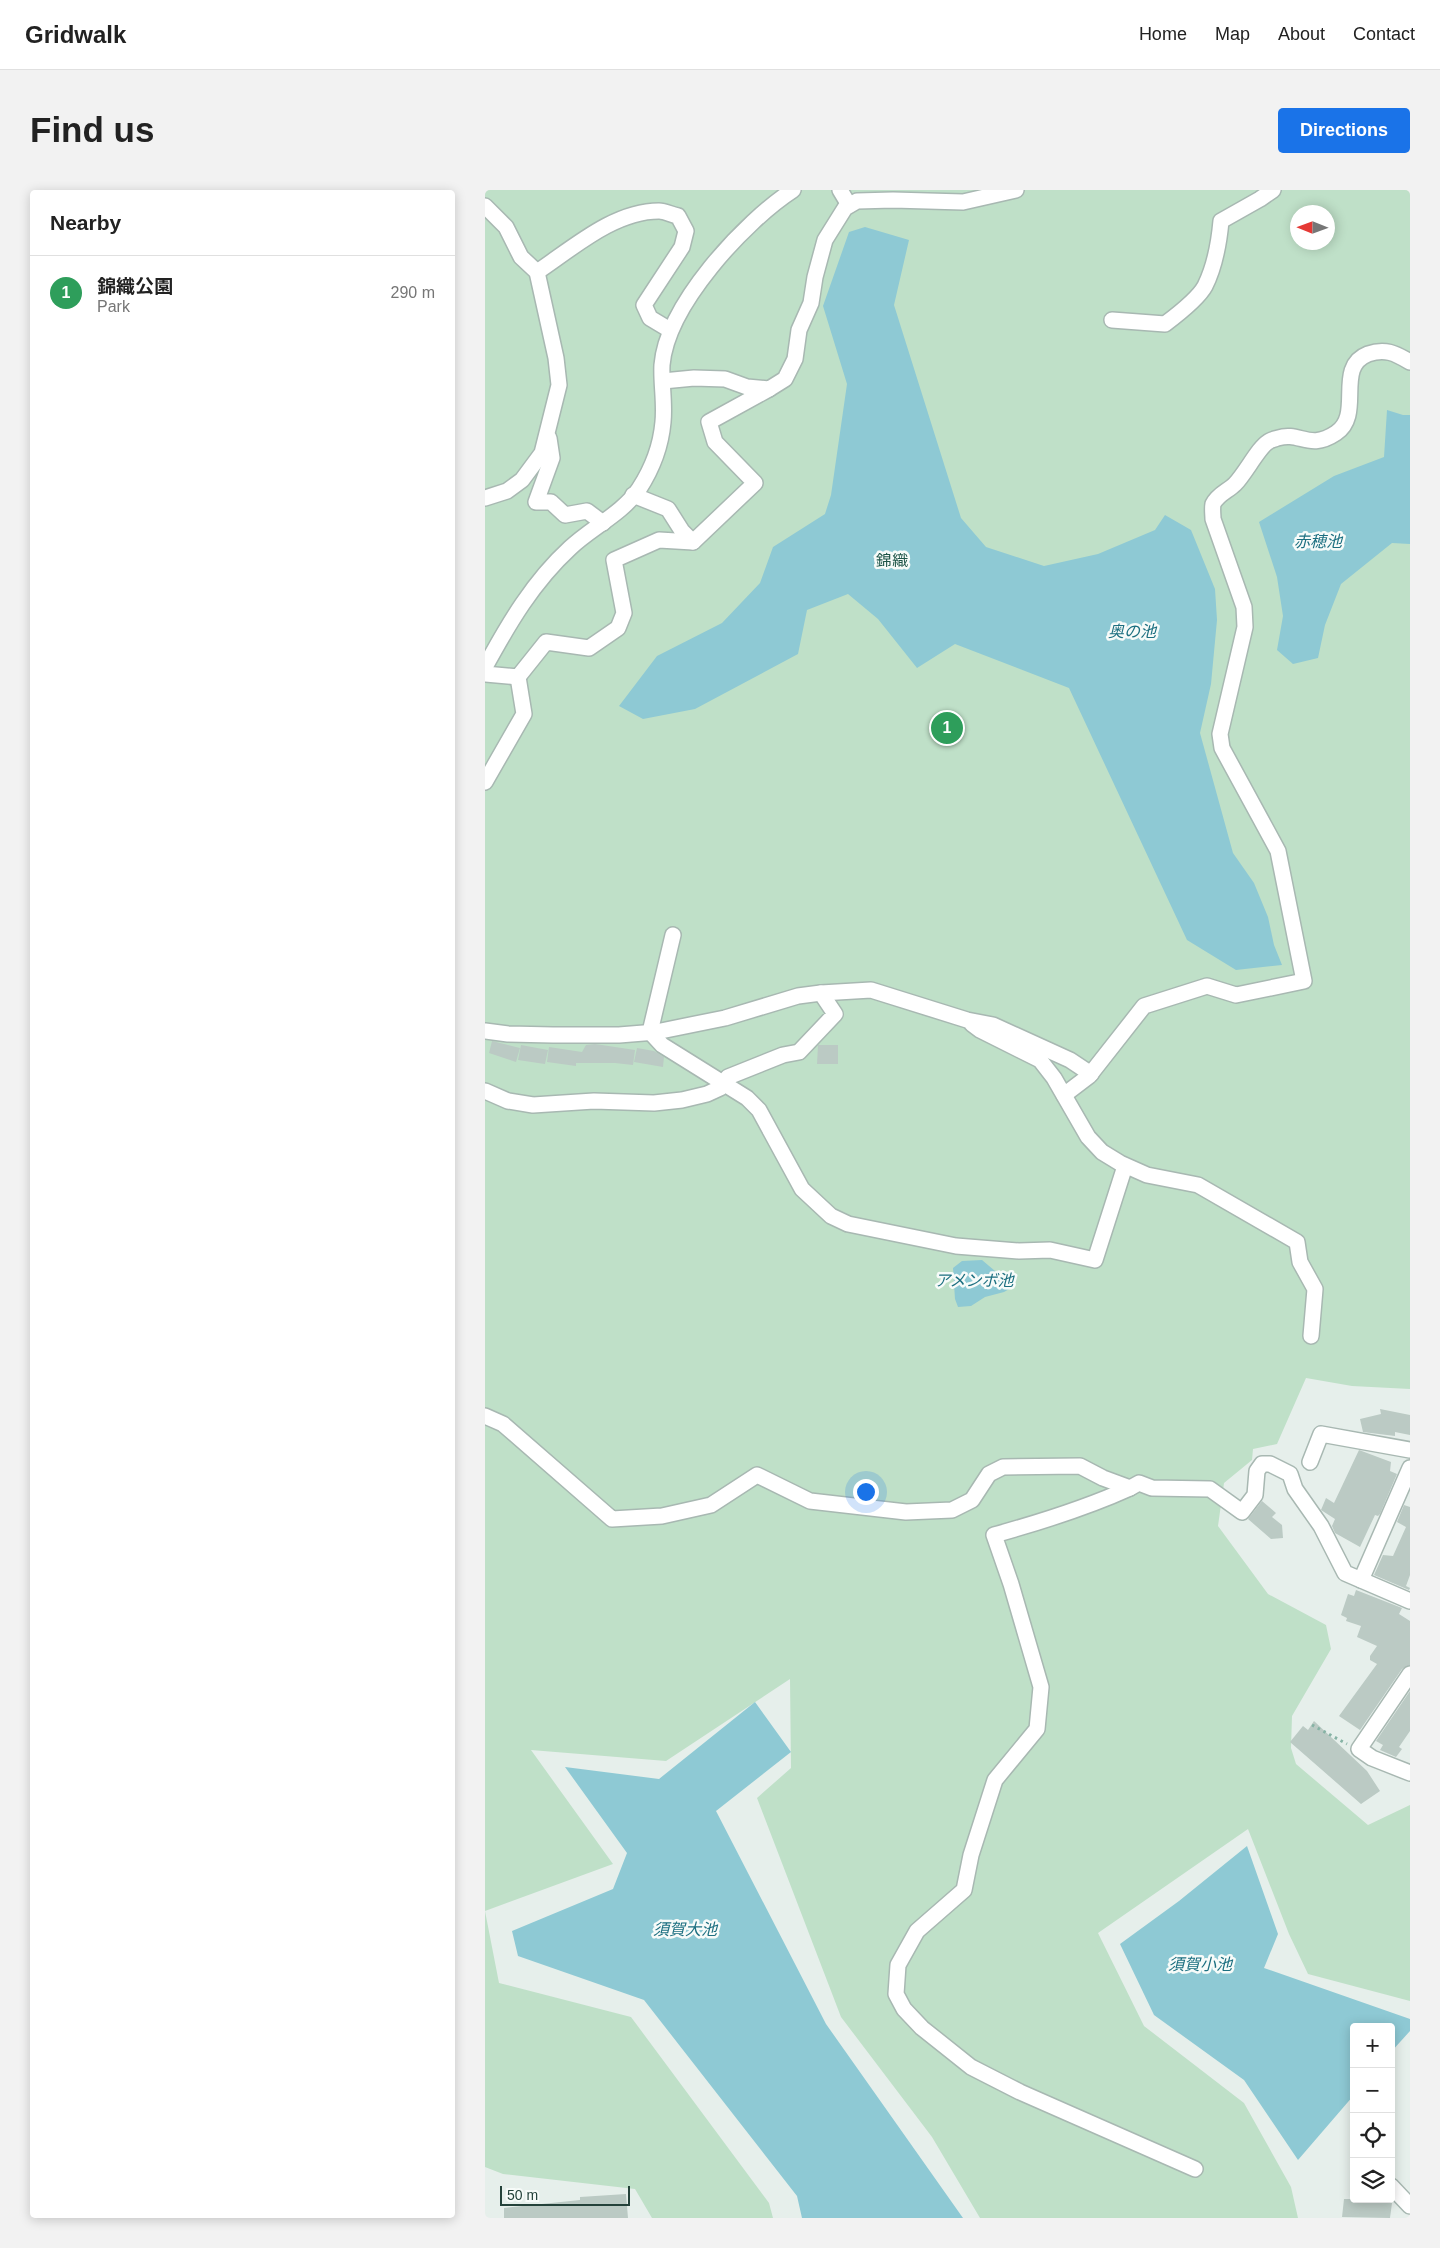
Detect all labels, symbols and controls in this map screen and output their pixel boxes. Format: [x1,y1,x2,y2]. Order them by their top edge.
text: Gridwalk [25,21,126,48]
text: Home [1139,24,1187,44]
text: Map [1215,24,1250,44]
text: About [1278,24,1325,44]
text: Contact [1353,24,1415,44]
button: Directions [1278,108,1410,153]
text: Find us [30,110,154,149]
north arrow [1290,205,1335,250]
text: Nearby [50,211,121,234]
text: 錦織公園 [97,276,173,297]
text: 1 [62,284,70,301]
text: 290 m [391,284,435,301]
text: Park [97,298,130,315]
water label: 赤穂池 [1294,533,1344,550]
district label: 錦織 [876,552,908,569]
water label: 奥の池 [1108,623,1158,640]
pin: 1 [931,709,963,747]
water label: アメンボ池 [934,1272,1016,1289]
your location [853,1479,879,1505]
water label: 須賀大池 [653,1921,719,1938]
water label: 須賀小池 [1168,1956,1234,1973]
map controls [1350,2023,1395,2203]
button: + [1350,2023,1395,2068]
button: − [1350,2068,1395,2113]
button: locate [1350,2113,1395,2158]
button: layers [1350,2158,1395,2203]
scale bar [500,2183,630,2206]
text: 50 m [507,2187,538,2203]

